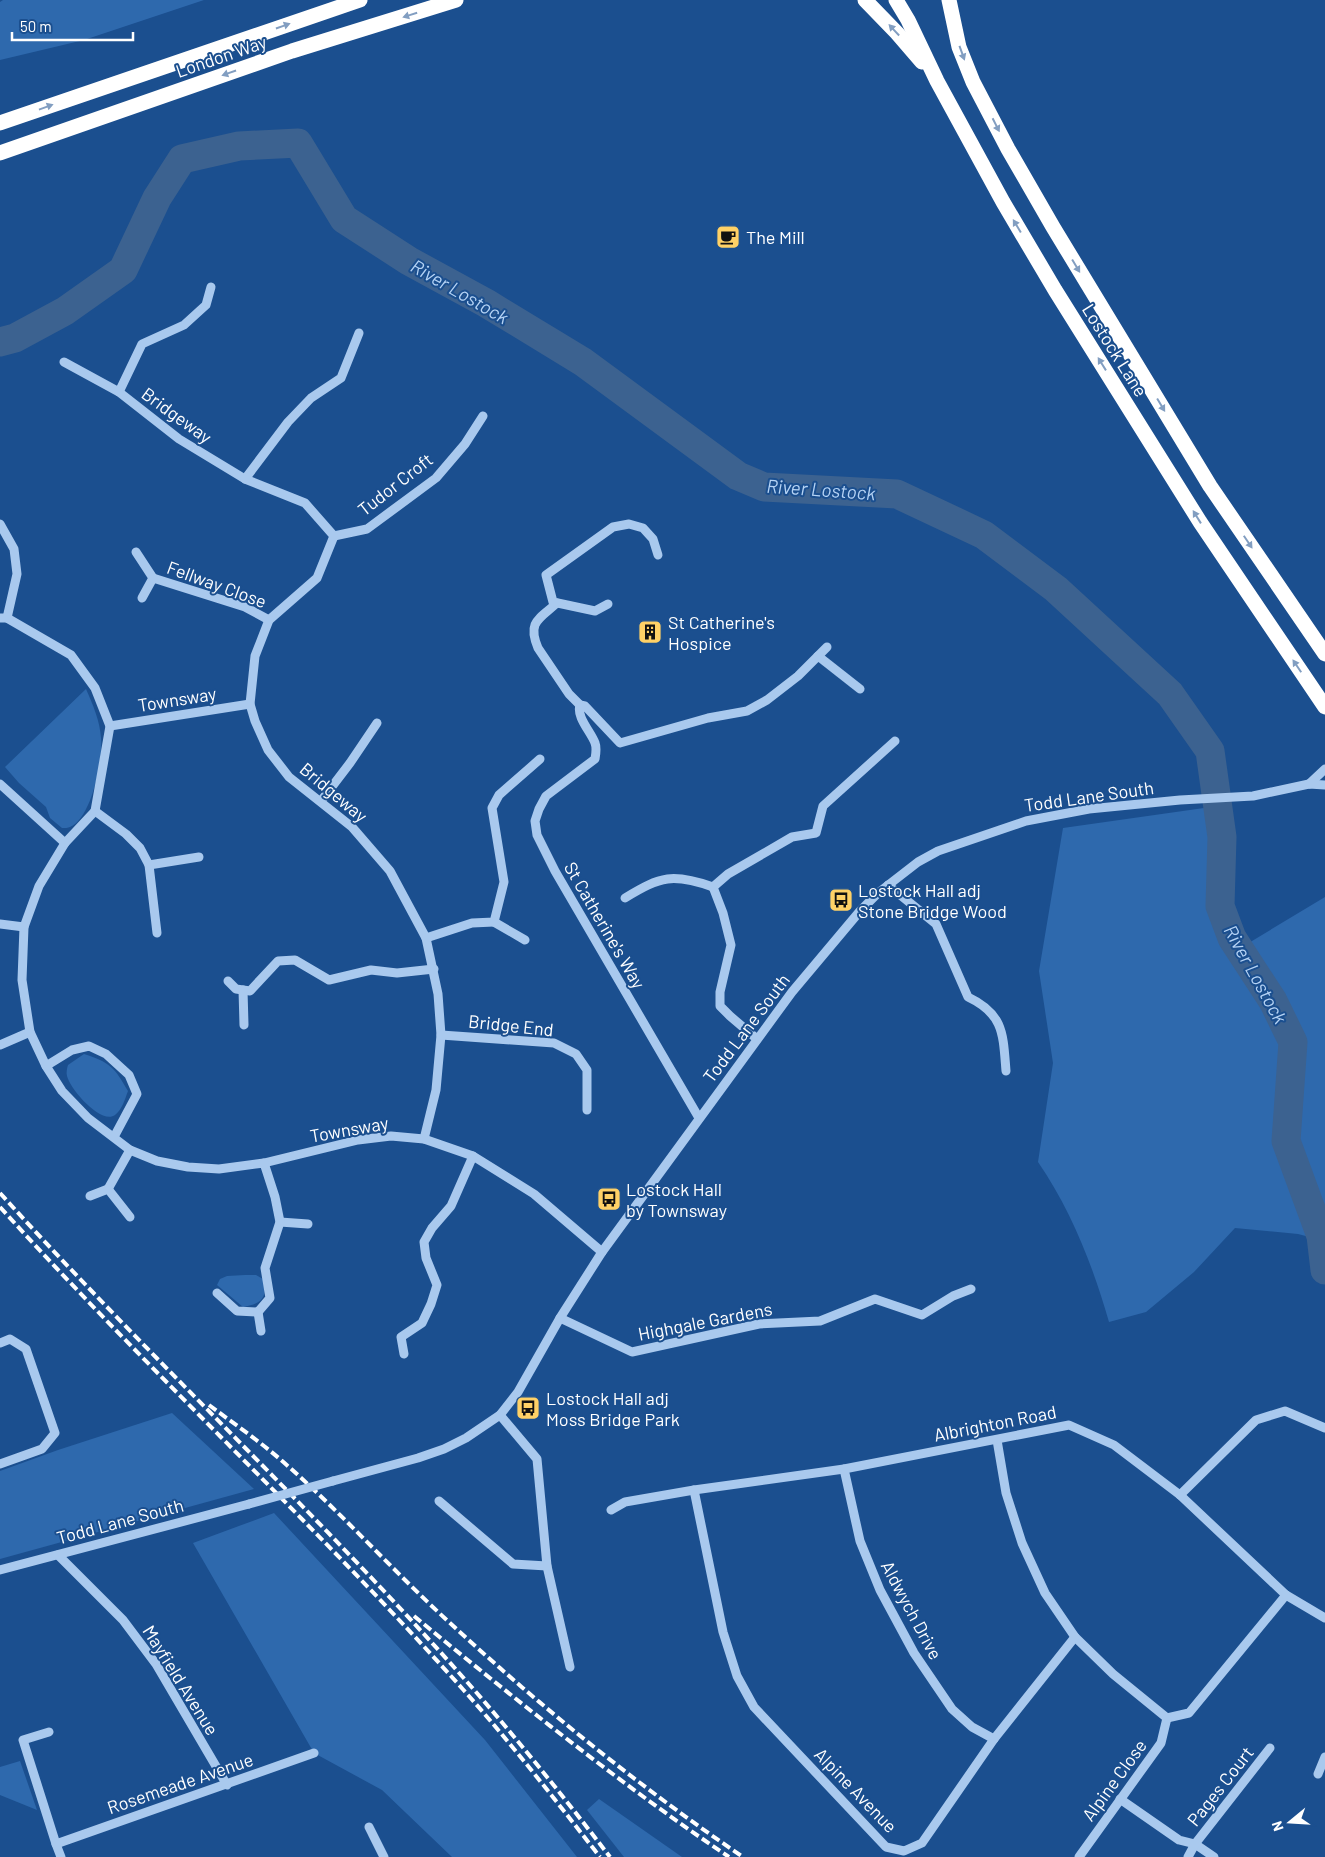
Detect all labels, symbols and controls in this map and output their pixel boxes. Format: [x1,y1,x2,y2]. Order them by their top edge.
scale bar [12,10,134,42]
one-way arrow [402,12,417,20]
text: 50 m [20,17,52,35]
one-way arrow [275,22,290,30]
one-way arrow [888,25,900,37]
street label: London Way [173,30,269,82]
one-way arrow [959,45,966,60]
one-way arrow [222,70,237,77]
one-way arrow [39,103,54,111]
one-way arrow [992,118,1000,132]
one-way arrow [1013,219,1022,232]
cafe icon: The Mill [715,224,741,250]
place label: The Mill [746,226,805,248]
water label: River Lostock [407,254,514,329]
one-way arrow [1072,260,1081,273]
street label: Lostock Lane [1078,300,1152,400]
one-way arrow [1097,358,1107,371]
street label: Bridgeway [138,382,216,448]
one-way arrow [1156,398,1165,411]
street label: Tudor Croft [353,448,437,520]
water label: River Lostock [766,474,877,504]
one-way arrow [1192,511,1201,524]
one-way arrow [1244,535,1253,548]
street label: Fellway Close [164,556,270,612]
place label: St Catherine's Hospice [668,611,775,654]
building icon: St Catherine's Hospice [637,619,663,645]
one-way arrow [1292,660,1302,673]
street label: Townsway [136,682,218,716]
street label: Bridgeway [296,757,372,827]
street label: Todd Lane South [1023,776,1155,816]
street label: St Catherine's Way [560,858,650,992]
place label: Lostock Hall adj Stone Bridge Wood [858,879,1007,922]
bus stop icon: Lostock Hall adj Stone Bridge Wood [828,887,854,913]
water label: River Lostock [1219,921,1293,1028]
street label: Todd Lane South [698,969,794,1087]
street label: Bridge End [467,1010,555,1040]
street label: Townsway [308,1111,390,1147]
place label: Lostock Hall by Townsway [626,1178,727,1221]
bus stop icon: Lostock Hall by Townsway [596,1186,622,1212]
street label: Highgale Gardens [636,1297,774,1345]
place label: Lostock Hall adj Moss Bridge Park [546,1387,680,1430]
bus stop icon: Lostock Hall adj Moss Bridge Park [515,1395,541,1421]
street label: Albrighton Road [932,1400,1058,1446]
street label: Todd Lane South [54,1493,186,1549]
street label: Aldwych Drive [877,1557,947,1663]
street label: Mayfield Avenue [138,1621,224,1739]
street label: Alpine Close [1077,1735,1151,1825]
street label: Pages Court [1182,1742,1258,1830]
street label: Alpine Avenue [810,1743,902,1837]
street label: Rosemeade Avenue [104,1748,256,1818]
north arrow [1265,1797,1315,1847]
text: N [1268,1819,1287,1833]

